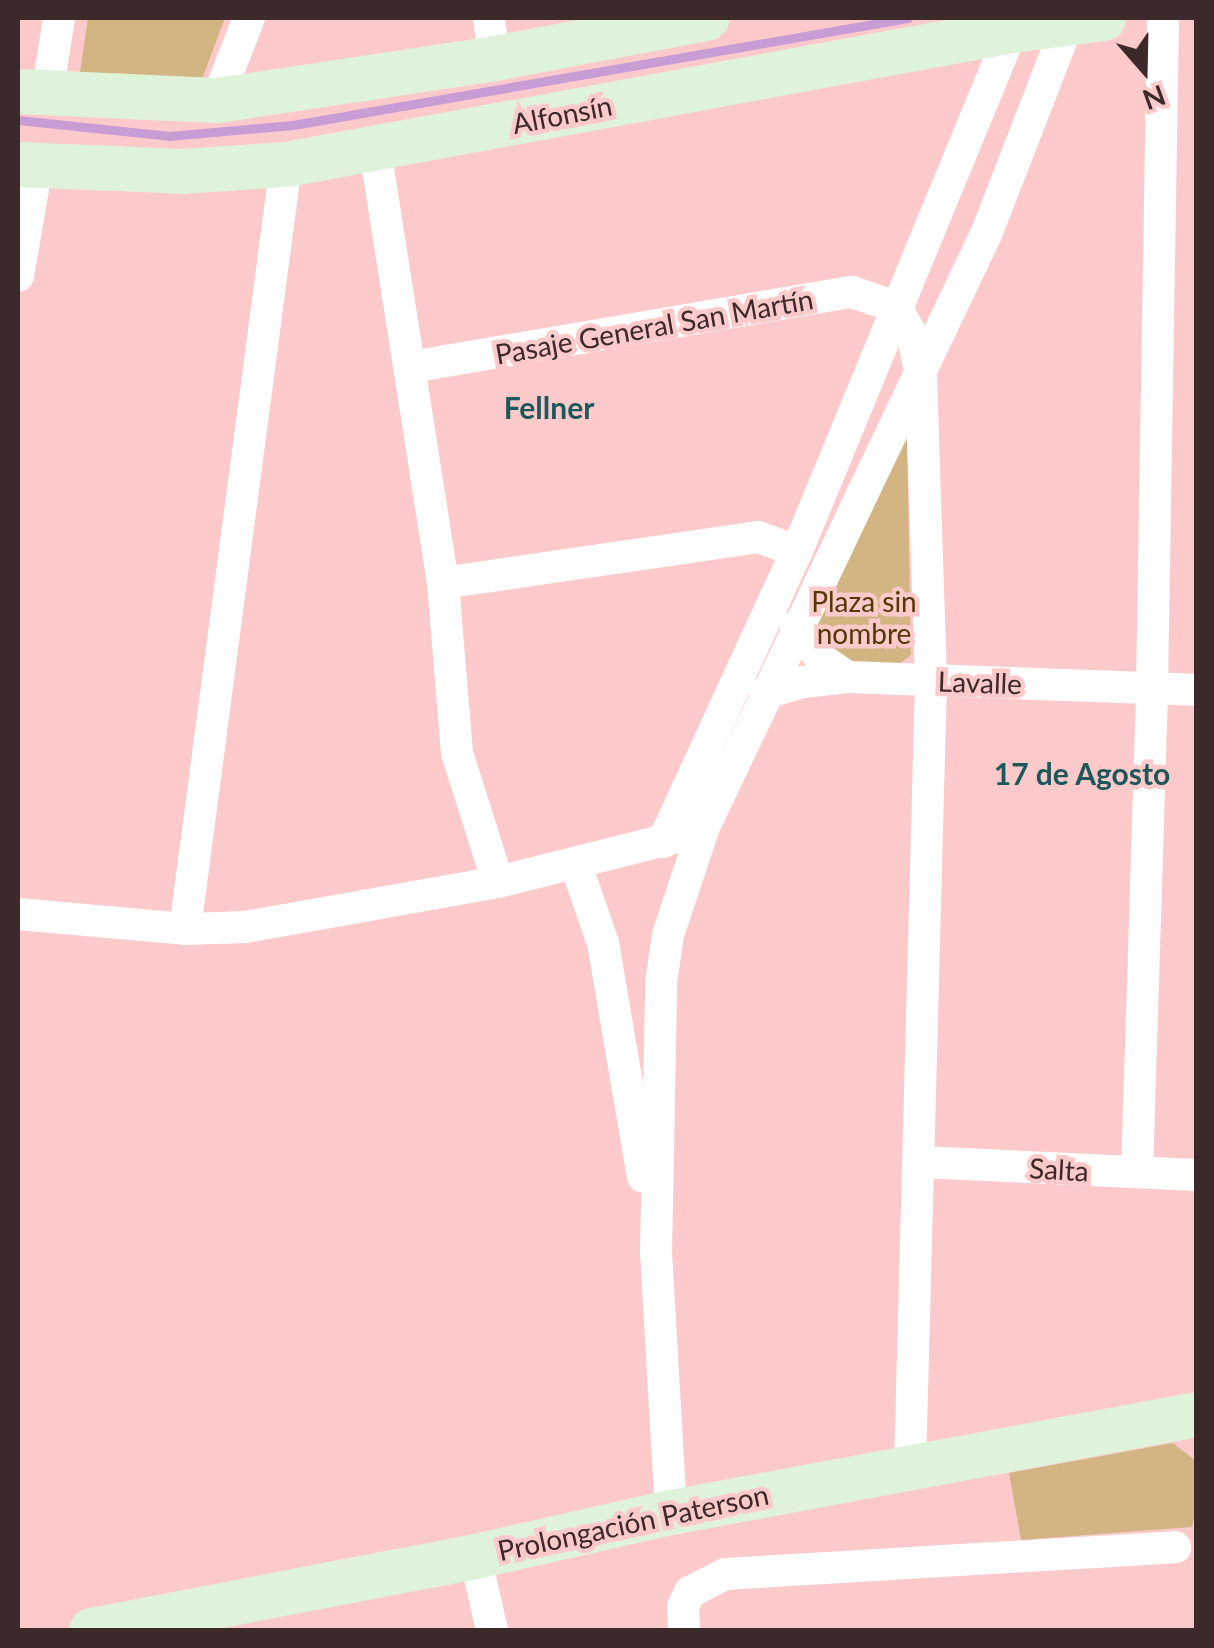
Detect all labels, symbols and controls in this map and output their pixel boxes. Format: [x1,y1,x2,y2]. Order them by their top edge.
north arrow [1094,20,1194,120]
text: N [1138,79,1170,118]
street label: Alfonsín [509,88,615,140]
street label: Pasaje General San Martín [492,281,816,371]
district label: Fellner [504,389,594,425]
park label: Plaza sin nombre [811,584,917,650]
street label: Lavalle [937,664,1023,700]
district label: 17 de Agosto [993,755,1171,791]
street label: Salta [1028,1151,1090,1187]
street label: Prolongación Paterson [495,1477,771,1567]

